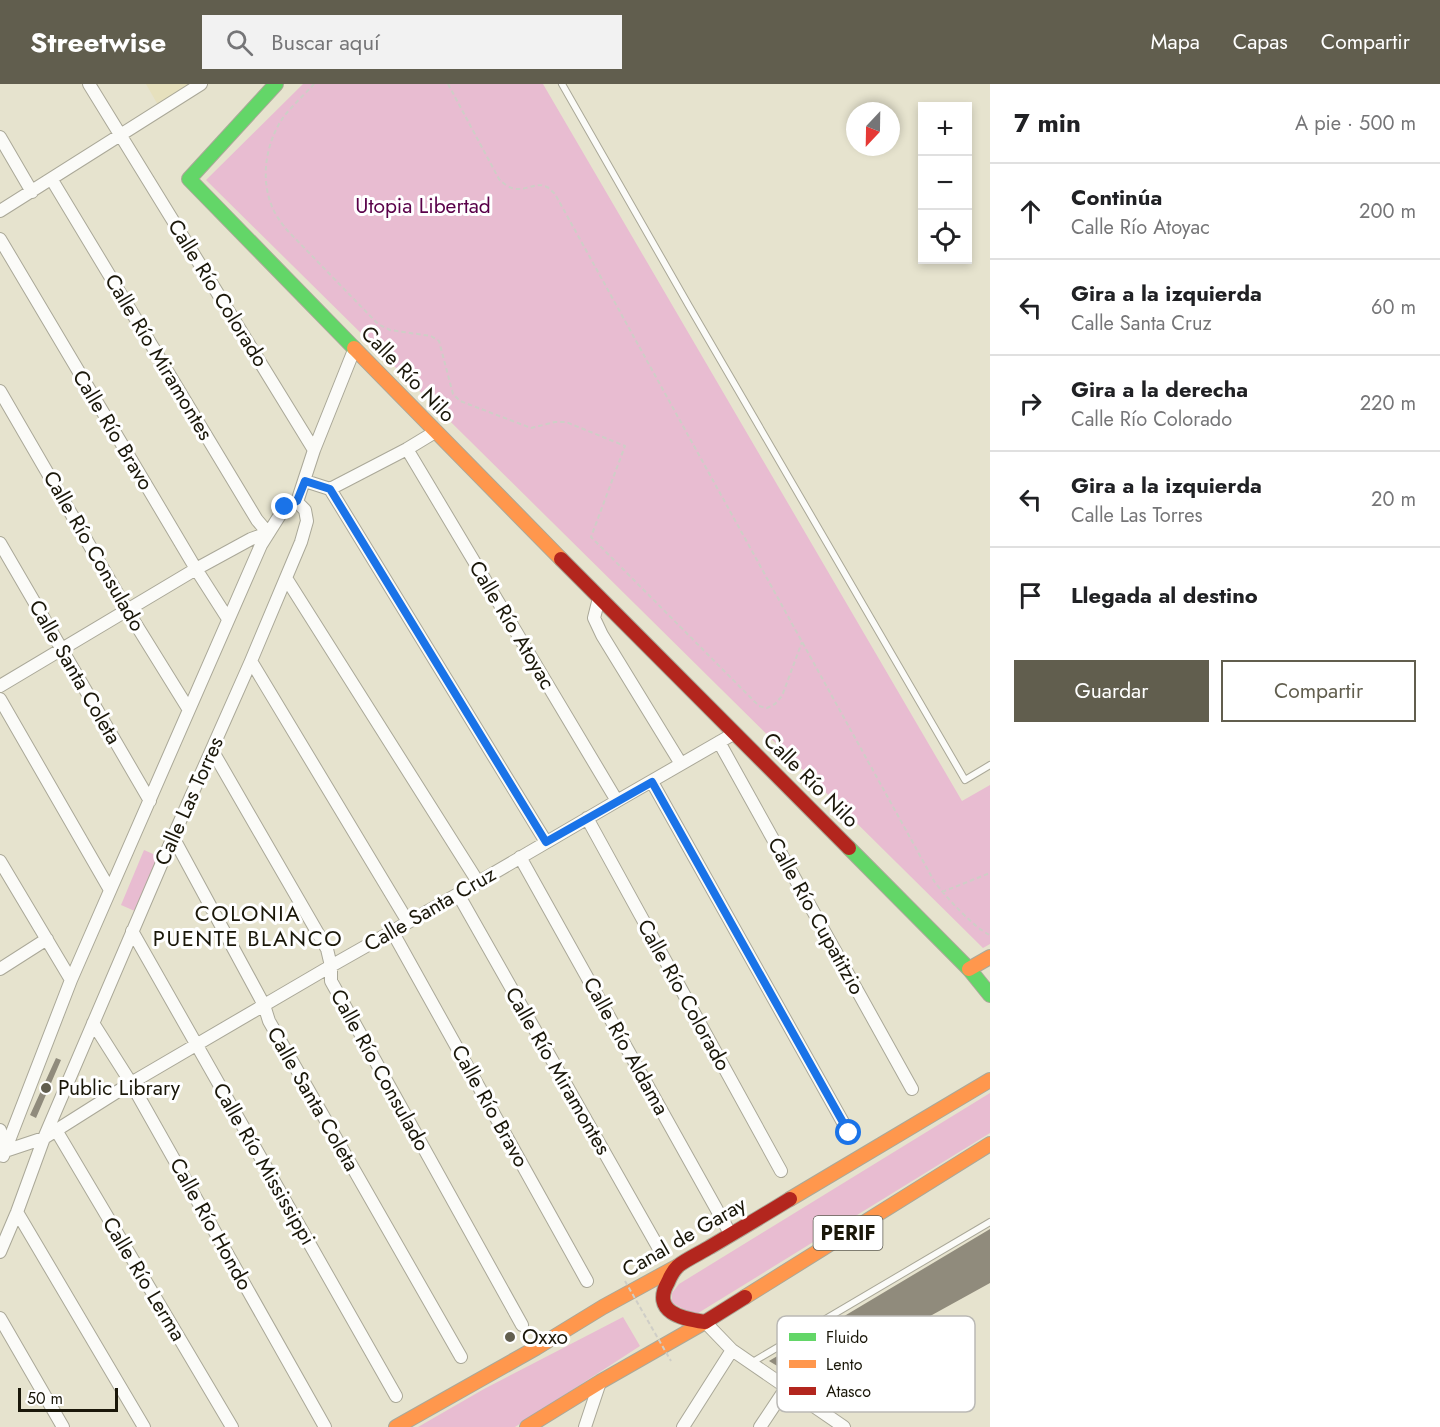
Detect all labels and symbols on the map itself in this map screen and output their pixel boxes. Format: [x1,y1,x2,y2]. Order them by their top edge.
north arrow [846,102,900,156]
park label: Utopia Libertad [355,191,491,221]
street label: Calle Río Colorado [160,213,276,373]
street label: Calle Río Miramontes [97,268,221,446]
street label: Calle Río Nilo [354,319,462,429]
street label: Calle Río Bravo [65,364,161,496]
street label: Calle Río Consulado [36,465,152,637]
route end [271,493,297,519]
street label: Calle Río Atoyac [462,555,562,695]
street label: Calle Santa Coleta [22,594,128,750]
street label: Calle Río Nilo [756,725,866,835]
street label: Calle Las Torres [147,732,231,870]
street label: Calle Río Cupatitzio [760,832,872,1000]
street label: Calle Santa Cruz [359,859,502,959]
district label: COLONIA PUENTE BLANCO [153,897,343,954]
street label: Calle Río Colorado [630,914,738,1076]
street label: Calle Río Aldama [576,972,676,1120]
street label: Calle Río Miramontes [498,982,618,1160]
street label: Calle Río Consulado [323,984,437,1156]
street label: Calle Santa Coleta [260,1021,366,1177]
street label: Calle Río Bravo [444,1039,536,1173]
place label: Public Library [58,1073,181,1103]
street label: Calle Río Mississippi [205,1077,323,1251]
marker: Public Library [39,1081,53,1095]
route start [835,1119,861,1145]
street label: Calle Río Hondo [162,1152,260,1296]
street label: Canal de Garay [616,1189,752,1285]
street label: Calle Río Lerma [95,1211,193,1347]
road number: PERIF [814,1216,882,1250]
legend [777,1316,975,1412]
place label: Oxxo [522,1322,568,1352]
text: Fluido [826,1326,868,1349]
marker: Oxxo [503,1330,517,1344]
text: Lento [826,1353,863,1376]
text: Atasco [826,1380,871,1403]
scale bar [18,1385,118,1412]

